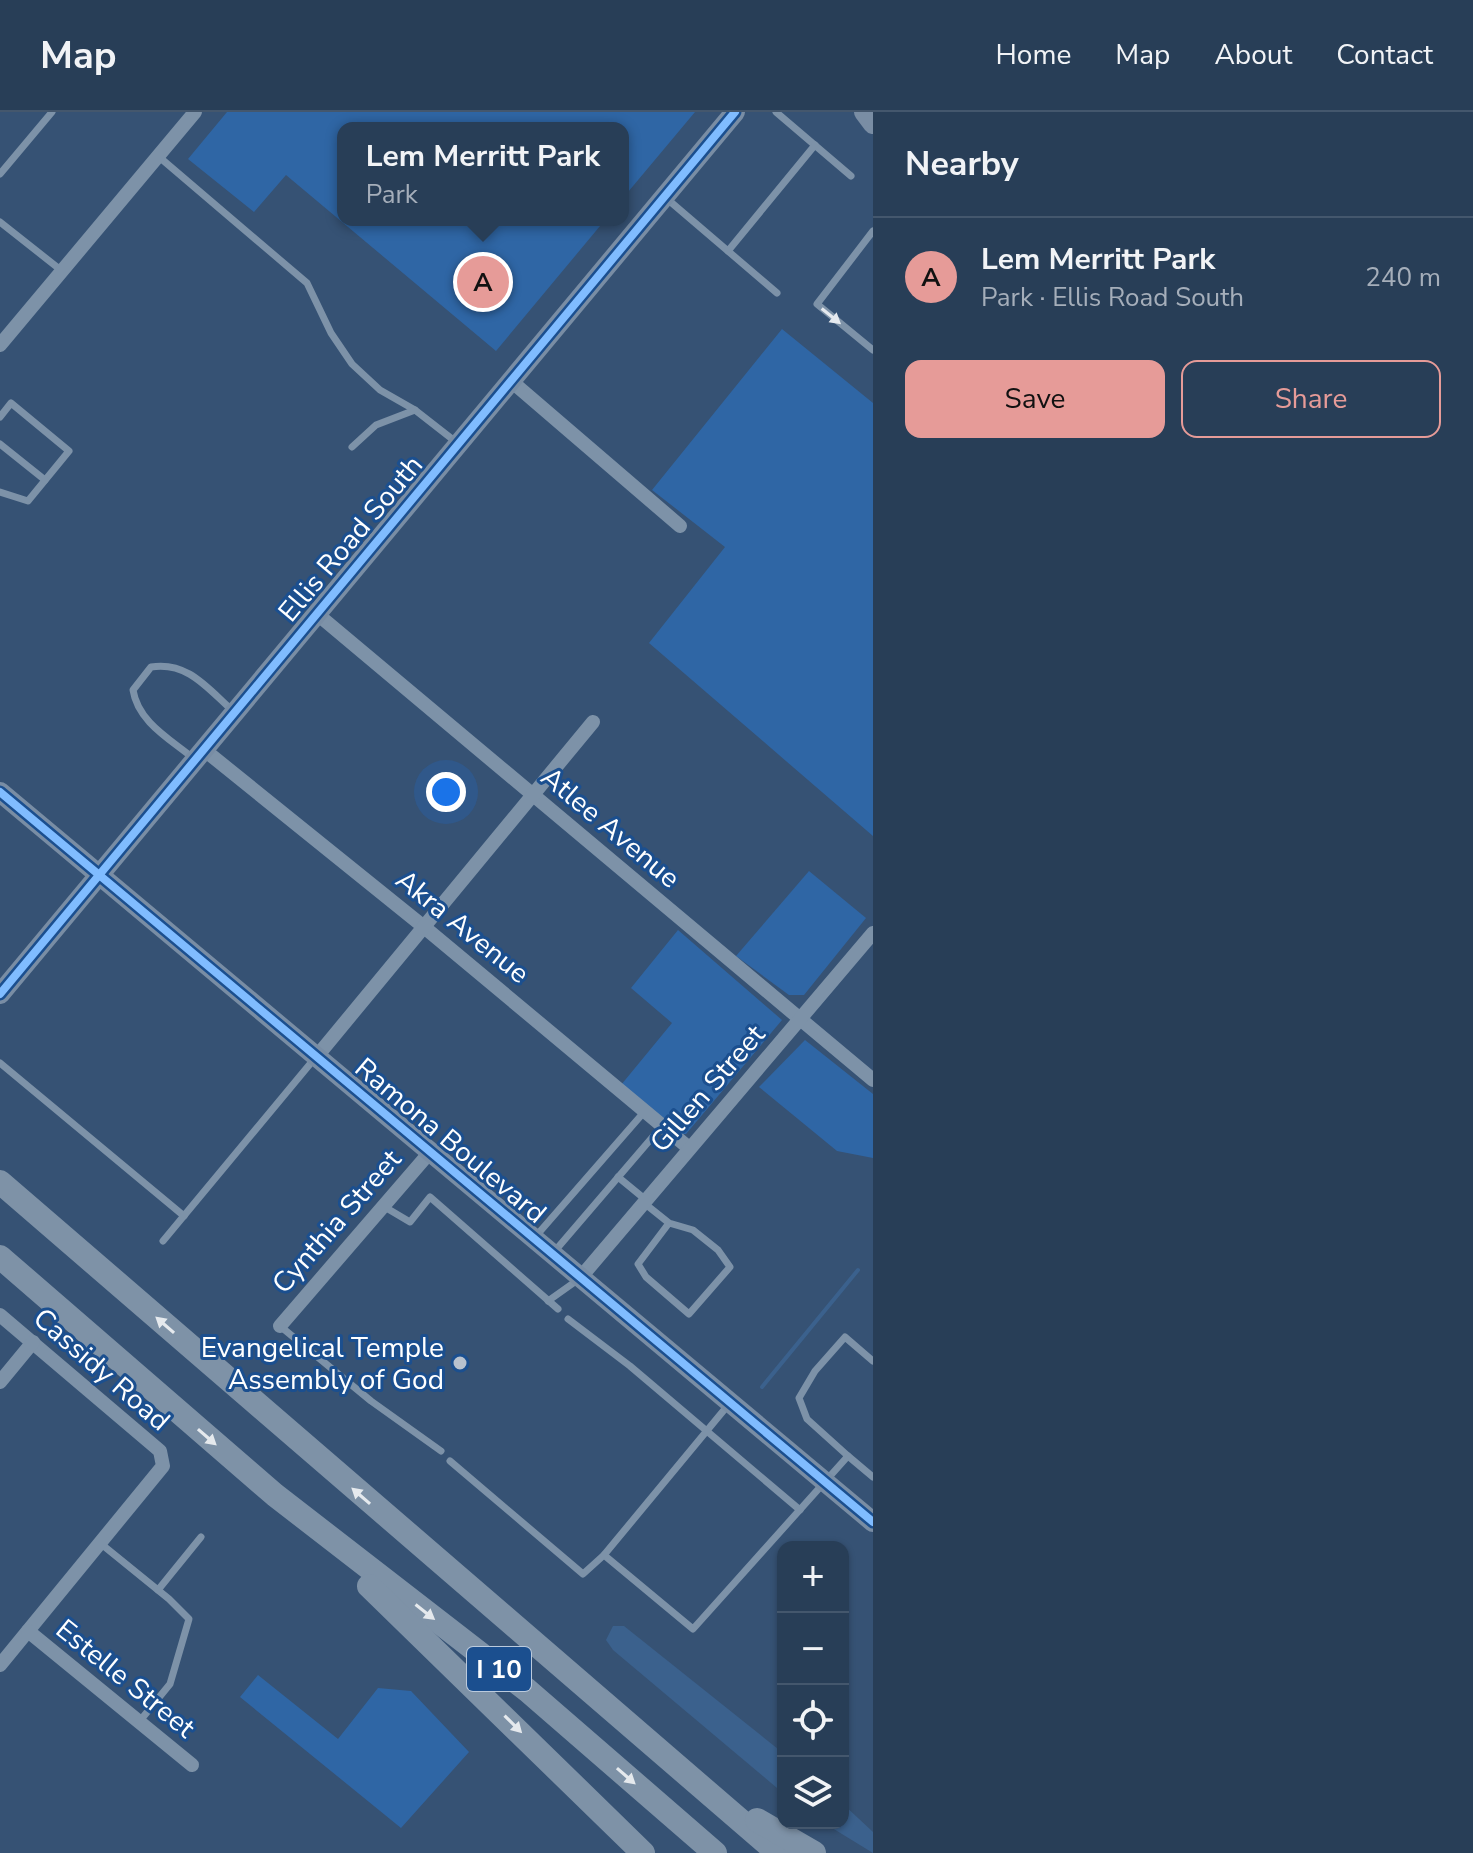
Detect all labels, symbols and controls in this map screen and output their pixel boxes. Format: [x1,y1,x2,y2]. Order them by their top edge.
text: Map [40,30,117,81]
text: Home [996,36,1071,74]
text: Map [1115,36,1170,74]
text: About [1214,36,1292,74]
text: Contact [1336,36,1433,74]
popup [337,122,629,226]
text: Lem Merritt Park [366,136,600,177]
text: Nearby [905,141,1019,187]
text: Park [366,177,418,212]
text: Lem Merritt Park [981,239,1215,280]
pin: A [457,252,509,312]
text: A [921,260,941,295]
text: 240 m [1365,260,1441,295]
text: Park · Ellis Road South [981,280,1244,315]
one-way arrow [821,307,841,324]
button: Save [905,360,1165,438]
button: Share [1181,360,1441,438]
street label: Ellis Road South [270,447,432,630]
street label: Atlee Avenue [533,758,688,897]
your location [426,772,466,812]
street label: Akra Avenue [388,861,537,992]
street label: Gillen Street [642,1017,774,1161]
street label: Ramona Boulevard [347,1049,554,1232]
street label: Cynthia Street [264,1141,410,1302]
street label: Cassidy Road [25,1300,178,1440]
one-way arrow [155,1317,175,1334]
place label: Evangelical Temple Assembly of God [201,1329,444,1399]
marker: Evangelical Temple Assembly of God [451,1354,469,1372]
one-way arrow [197,1428,217,1445]
one-way arrow [352,1488,372,1505]
map controls [777,1541,849,1829]
button: + [777,1541,849,1613]
one-way arrow [415,1603,435,1619]
street label: Estelle Street [48,1611,203,1747]
button: − [777,1613,849,1685]
road number: I 10 [467,1647,531,1691]
button: locate [777,1685,849,1757]
one-way arrow [503,1715,522,1733]
button: layers [777,1757,849,1829]
one-way arrow [617,1767,636,1785]

